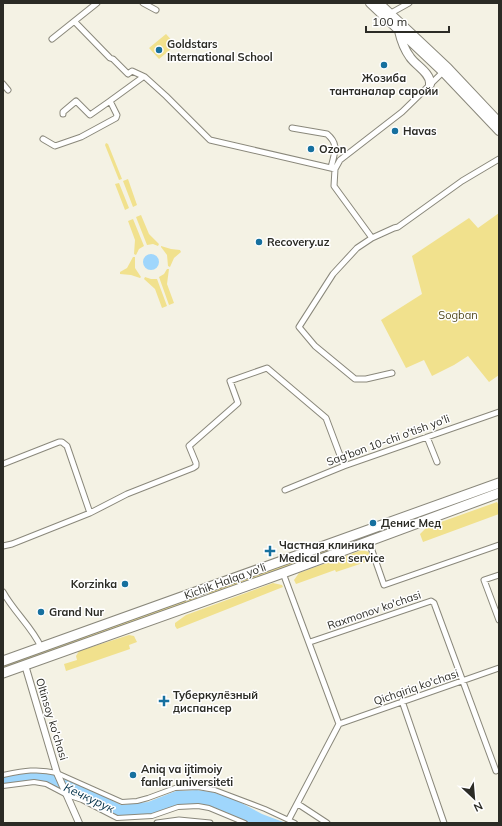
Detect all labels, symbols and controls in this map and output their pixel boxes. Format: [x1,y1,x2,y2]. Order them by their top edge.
scale bar [366,8,449,34]
text: 100 m [372,14,407,29]
place label: Goldstars International School [167,37,273,64]
marker: Goldstars International School [154,45,164,55]
marker: Жозиба тантаналар саройи [379,60,389,70]
place label: Жозиба тантаналар саройи [330,71,438,98]
place label: Havas [403,124,437,138]
marker: Havas [390,126,400,136]
place label: Ozon [319,142,346,156]
marker: Ozon [306,144,316,154]
place label: Recovery.uz [267,235,330,249]
marker: Recovery.uz [254,237,264,247]
park label: Sogban [438,308,478,322]
street label: Sag'bon 10-chi o'tish yo'li [325,411,451,469]
place label: Денис Мед [381,516,441,530]
marker: Денис Мед [368,518,378,528]
place label: Частная клиника Medical care service [279,538,385,565]
marker: Частная клиника Medical care service [264,545,276,557]
street label: Kichik Halqa yo'li [182,560,268,602]
place label: Korzinka [71,577,117,591]
marker: Korzinka [120,579,130,589]
street label: Raxmonov ko'chasi [325,587,423,633]
place label: Grand Nur [49,605,105,619]
marker: Grand Nur [36,607,46,617]
street label: Qichqiriq ko'chasi [372,666,460,708]
street label: Oltinsoy ko'chasi [33,676,71,762]
place label: Туберкулёзный диспансер [173,688,258,715]
marker: Туберкулёзный диспансер [158,695,170,707]
place label: Aniq va ijtimoiy fanlar universiteti [141,762,233,789]
marker: Aniq va ijtimoiy fanlar universiteti [128,770,138,780]
north arrow [454,778,494,818]
water label: Кечкурук [61,779,117,816]
text: N [472,799,485,815]

